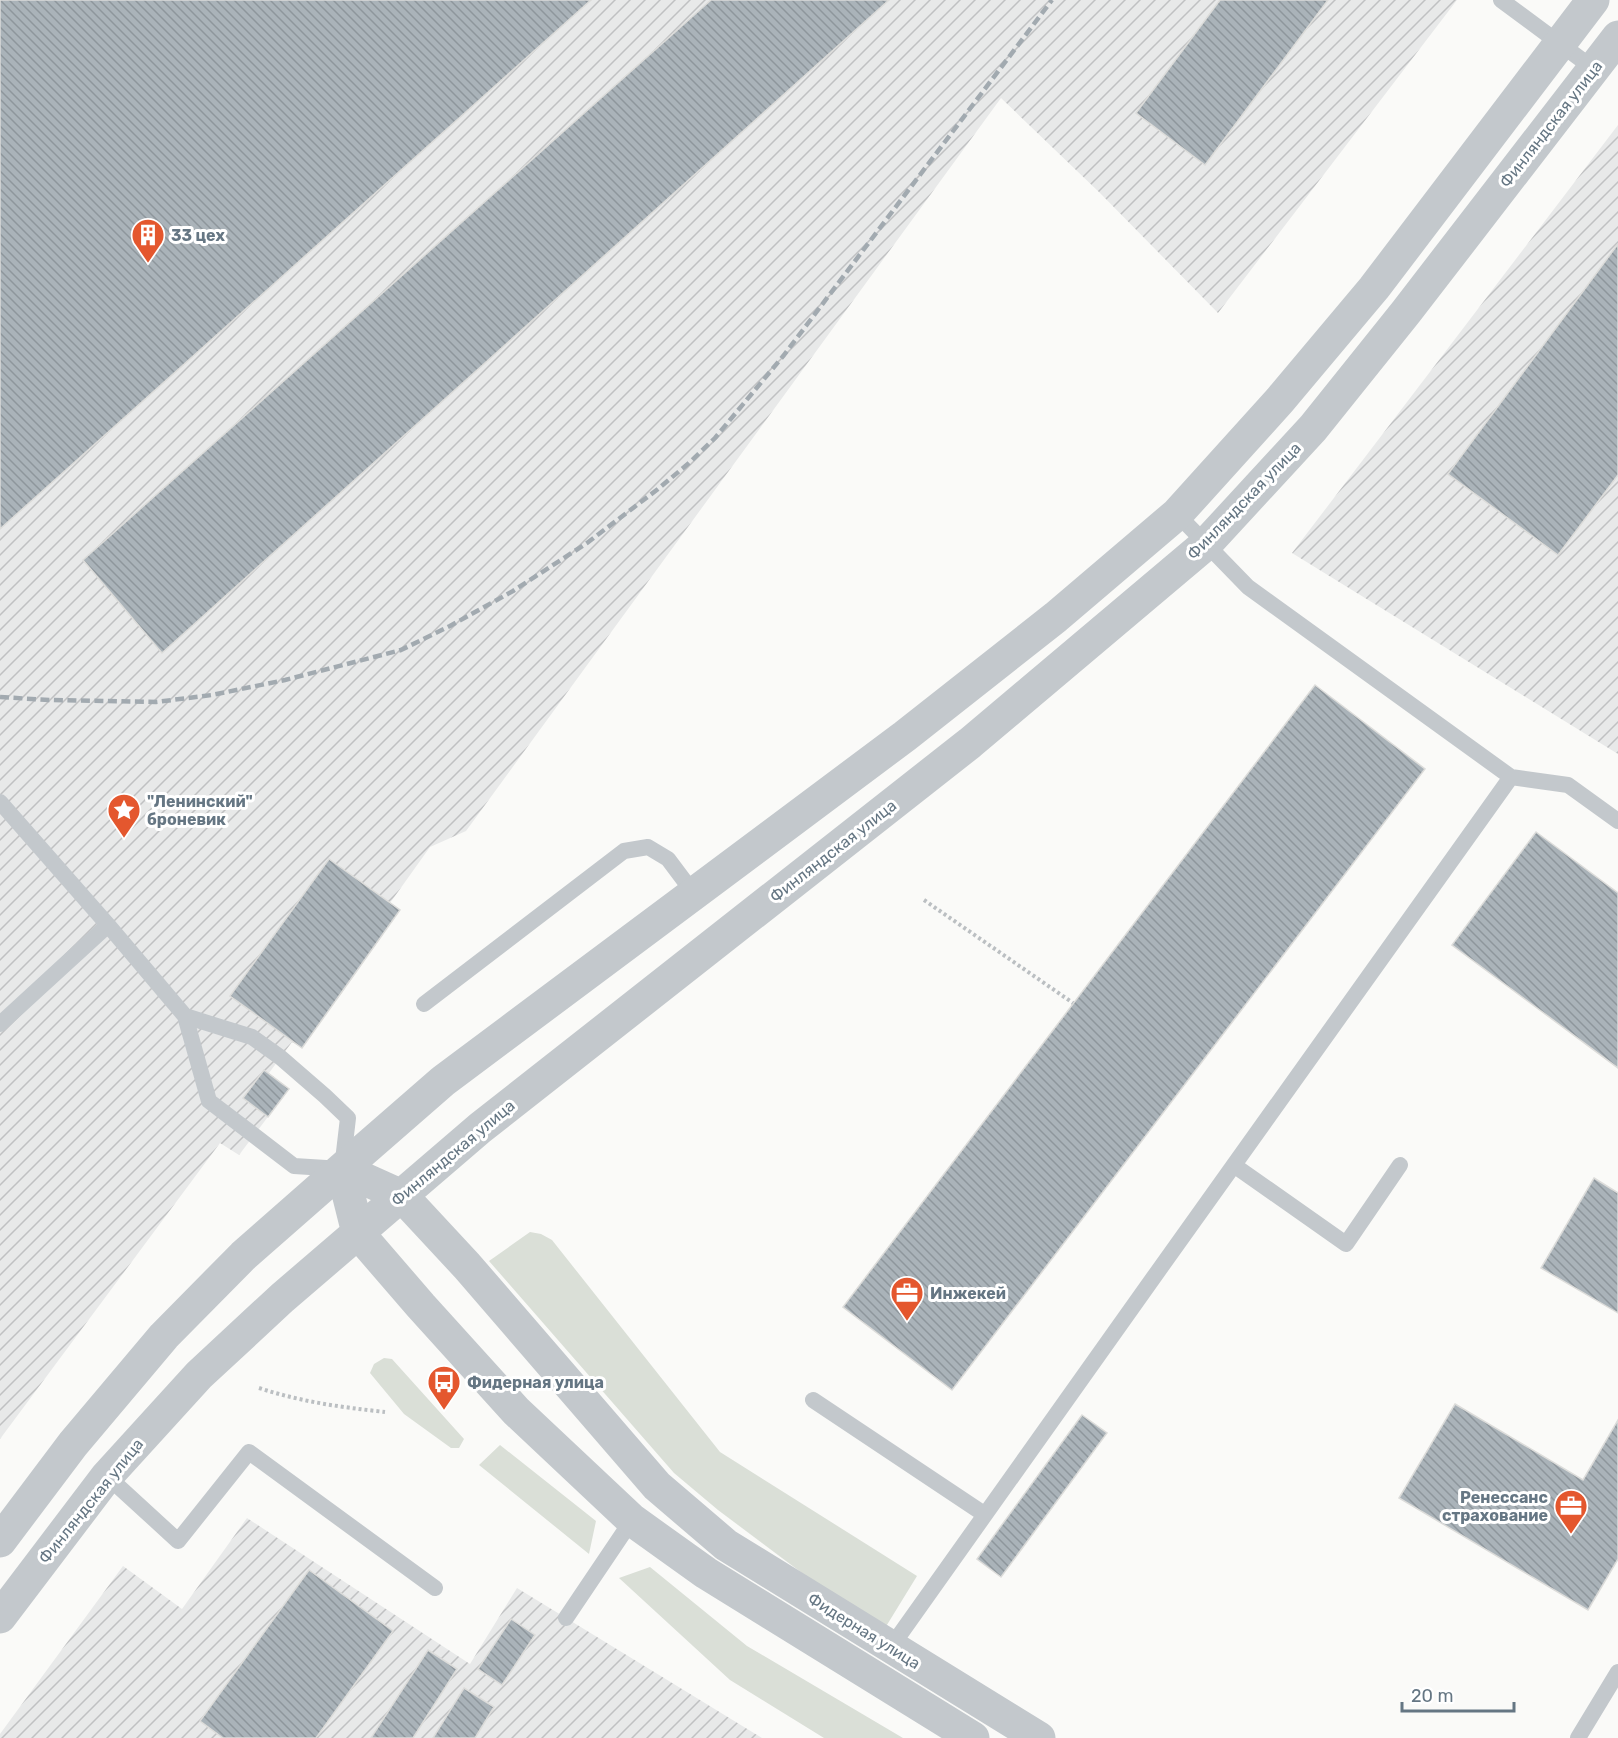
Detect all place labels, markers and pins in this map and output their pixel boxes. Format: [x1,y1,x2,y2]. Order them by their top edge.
building icon: 33 цех [130,217,166,264]
place label: 33 цех [171,226,225,245]
place icon: "Ленинский" броневик [106,792,142,839]
place label: "Ленинский" броневик [147,792,253,829]
office icon: Инжекей [889,1275,925,1322]
place label: Инжекей [930,1284,1006,1303]
bus stop icon: Фидерная улица [426,1364,462,1411]
place label: Фидерная улица [467,1373,604,1392]
place label: Ренессанс страхование [1442,1488,1548,1525]
office icon: Ренессанс страхование [1553,1488,1589,1535]

